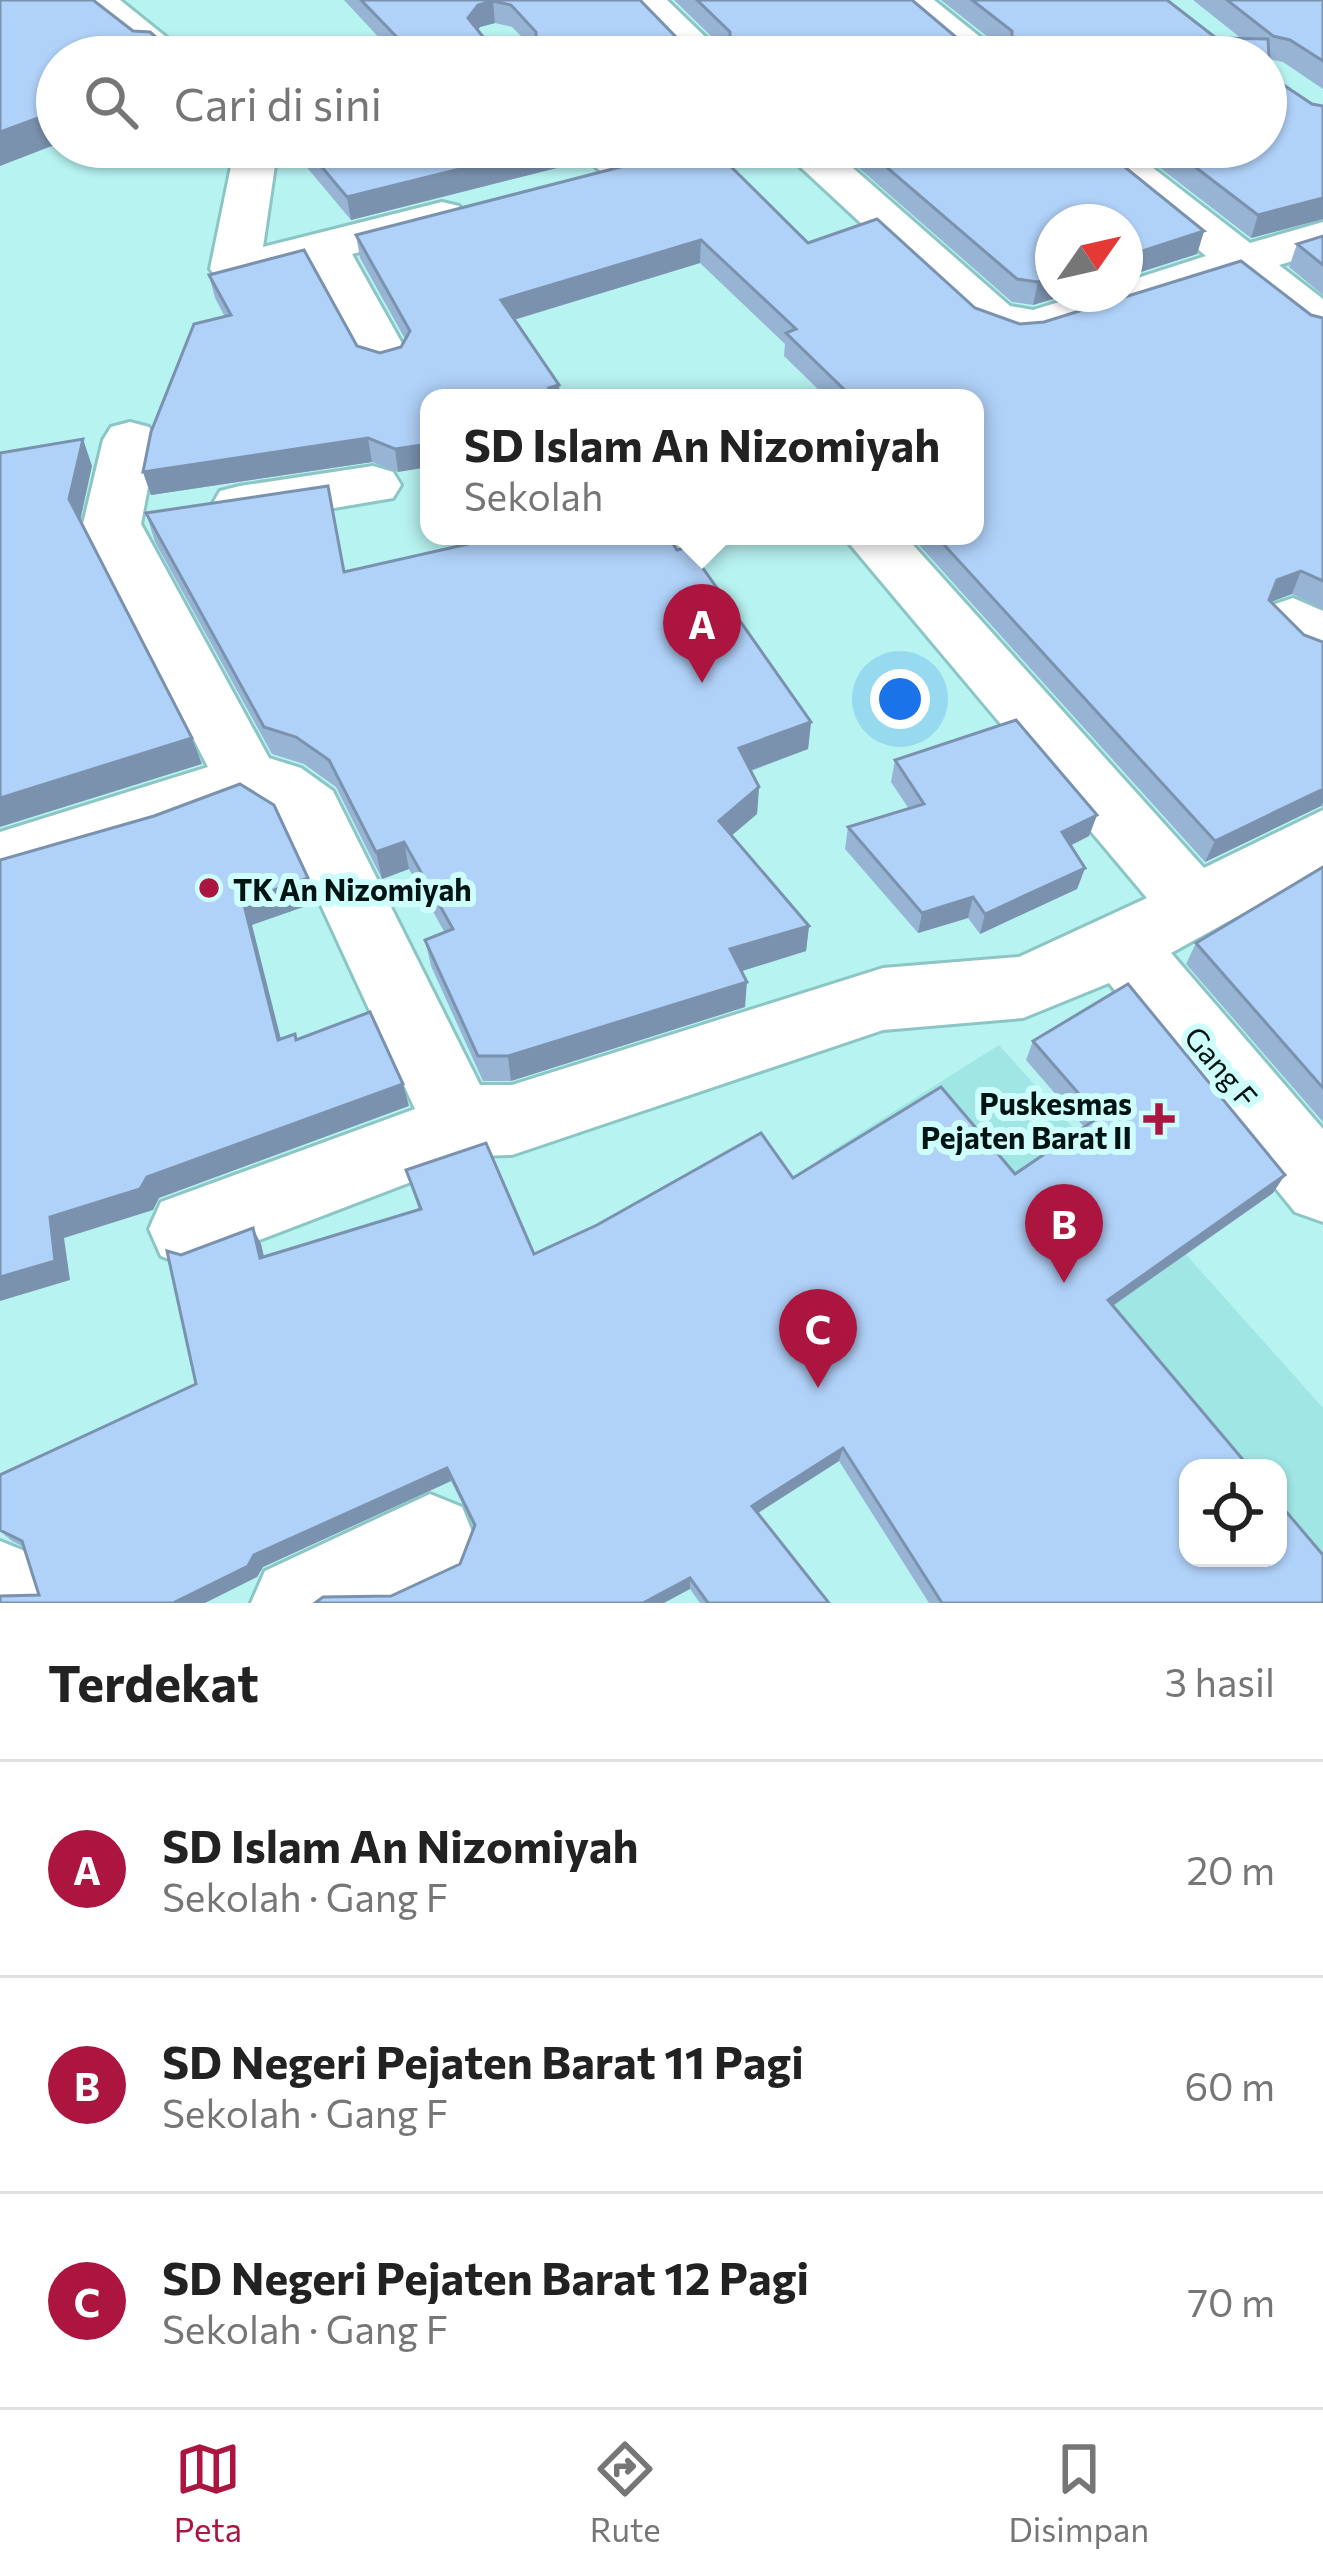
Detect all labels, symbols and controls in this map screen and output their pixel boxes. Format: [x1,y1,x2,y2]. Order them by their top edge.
search box [36,36,1287,168]
icon: search [78,69,144,135]
text: Cari di sini [174,75,382,130]
north arrow [1035,204,1143,312]
popup [420,389,984,545]
text: SD Islam An Nizomiyah [464,416,940,471]
text: Sekolah [464,471,603,519]
pin: A [663,584,741,683]
your location [870,669,930,729]
place label: TK An Nizomiyah [233,870,472,907]
marker: TK An Nizomiyah [196,875,222,901]
street label: Gang F [1178,1018,1266,1114]
place label: Puskesmas Pejaten Barat II [921,1084,1132,1155]
marker: Puskesmas Pejaten Barat II [1143,1103,1175,1135]
pin: B [1025,1184,1103,1283]
pin: C [779,1289,857,1388]
map controls [1179,1459,1287,1567]
button: locate [1179,1459,1287,1567]
text: Terdekat [48,1650,259,1713]
text: 3 hasil [1165,1657,1275,1705]
text: SD Islam An Nizomiyah [162,1817,639,1872]
text: A [73,1845,101,1893]
text: 20 m [1187,1845,1275,1893]
text: Sekolah · Gang F [162,1872,448,1920]
text: SD Negeri Pejaten Barat 11 Pagi [162,2033,804,2088]
text: B [74,2061,100,2109]
text: 60 m [1184,2061,1275,2109]
text: Sekolah · Gang F [162,2088,448,2136]
text: SD Negeri Pejaten Barat 12 Pagi [162,2249,809,2304]
text: C [74,2277,100,2325]
text: 70 m [1188,2277,1275,2325]
text: Sekolah · Gang F [162,2304,448,2352]
tab: Peta [174,2436,242,2549]
tab: Rute [590,2436,661,2549]
tab: Disimpan [1008,2436,1149,2549]

